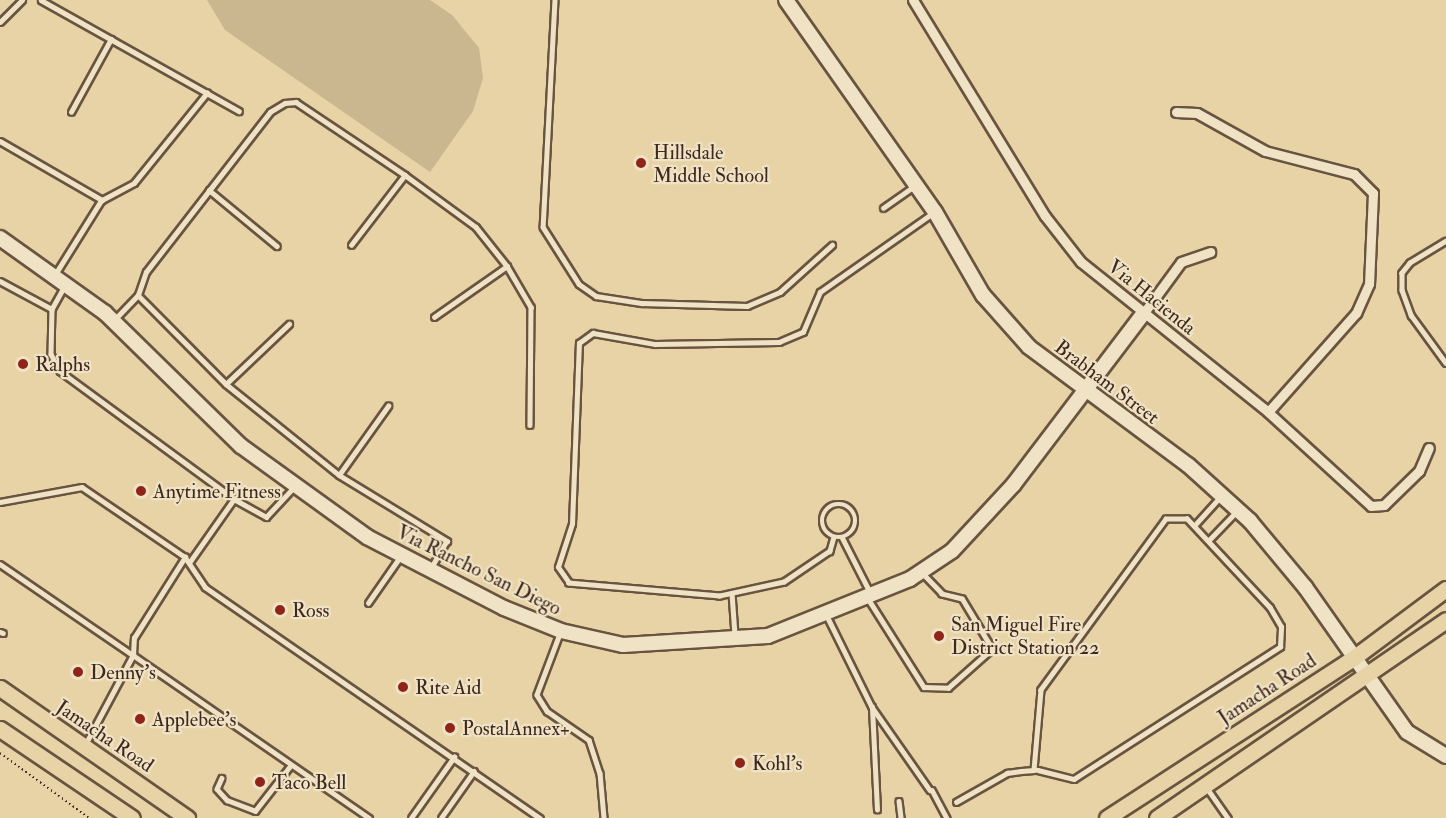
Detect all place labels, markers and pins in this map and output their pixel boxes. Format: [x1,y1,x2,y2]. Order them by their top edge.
place label: Hillsdale Middle School [653,140,769,187]
marker: Hillsdale Middle School [634,156,648,170]
place label: Ralphs [35,352,90,376]
marker: Ralphs [16,357,30,371]
place label: Anytime Fitness [153,479,281,503]
marker: Anytime Fitness [134,484,148,498]
place label: Ross [292,598,329,622]
marker: Ross [273,603,287,617]
place label: San Miguel Fire District Station 22 [951,612,1099,659]
marker: San Miguel Fire District Station 22 [932,629,946,643]
place label: Denny's [90,660,156,684]
marker: Denny's [71,665,85,679]
place label: Rite Aid [415,675,481,699]
marker: Rite Aid [396,680,410,694]
place label: Applebee's [152,707,236,731]
marker: Applebee's [133,712,147,726]
place label: PostalAnnex+ [462,716,570,740]
marker: PostalAnnex+ [443,721,457,735]
place label: Kohl's [752,751,802,775]
marker: Kohl's [733,756,747,770]
place label: Taco Bell [272,770,346,794]
marker: Taco Bell [253,775,267,789]

